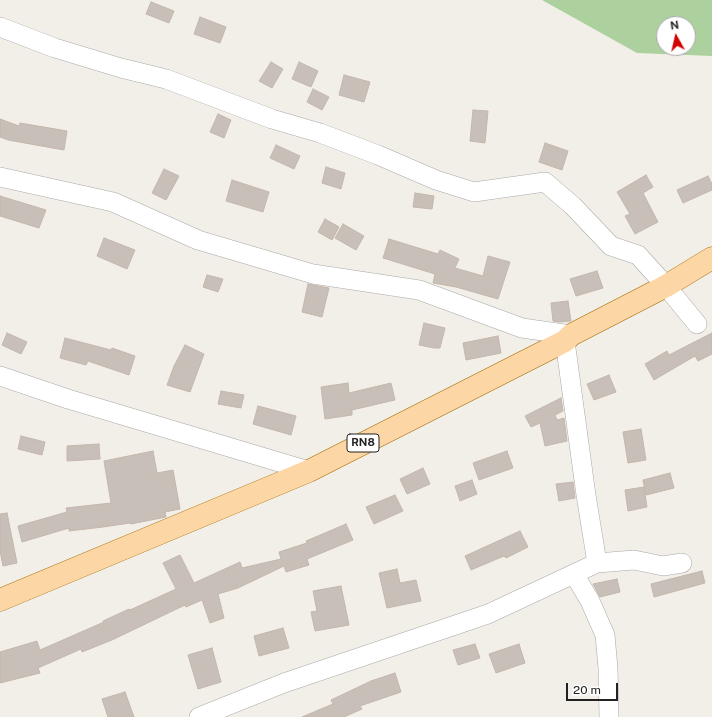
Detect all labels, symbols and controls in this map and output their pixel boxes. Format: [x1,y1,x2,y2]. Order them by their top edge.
north arrow [656,16,696,56]
text: N [669,19,680,32]
road number: RN8 [347,434,379,452]
scale bar [568,675,620,701]
text: 20 m [573,683,601,697]

